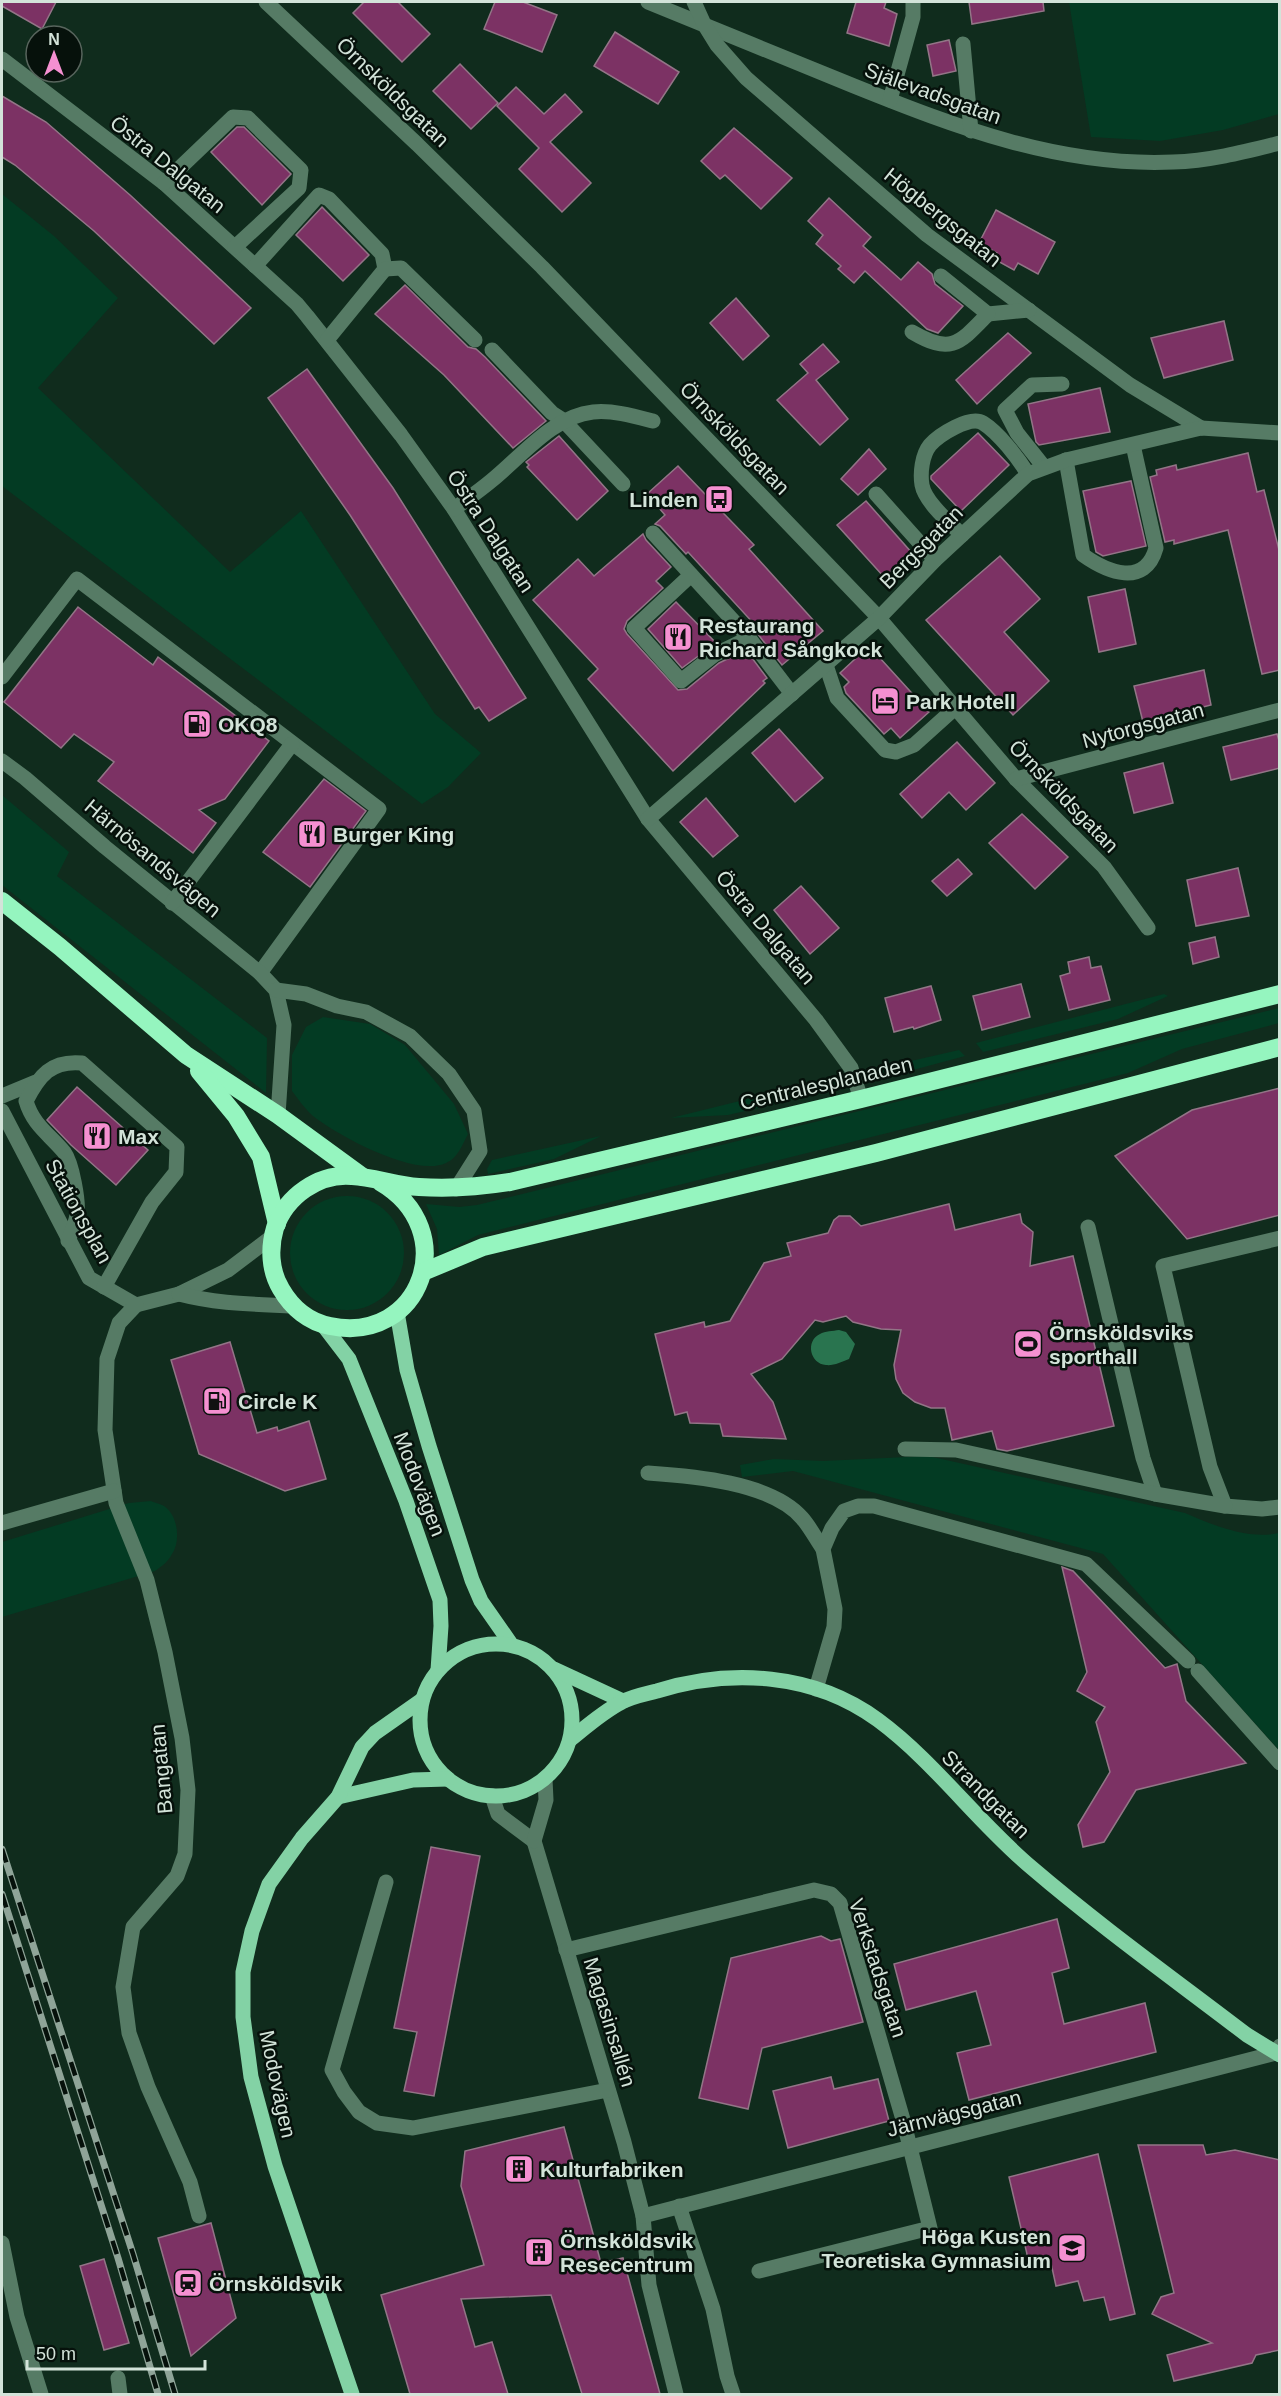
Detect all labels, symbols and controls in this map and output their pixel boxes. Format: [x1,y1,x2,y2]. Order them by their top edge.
north arrow [24,24,84,84]
text: N [48,31,60,48]
street label: Örnsköldsgatan [332,33,454,151]
street label: Själevadsgatan [862,58,1004,128]
street label: Östra Dalgatan [106,111,230,217]
street label: Högbergsgatan [880,163,1006,271]
street label: Örnsköldsgatan [676,377,794,499]
street label: Östra Dalgatan [443,466,539,596]
bus stop icon: Linden [703,483,735,515]
place label: Linden [629,488,698,511]
street label: Bergsgatan [875,501,967,593]
place label: Restaurang Richard Sångkock [699,614,883,661]
restaurant icon: Restaurang Richard Sångkock [662,621,694,653]
hotel icon: Park Hotell [869,685,901,717]
place label: Park Hotell [906,690,1016,713]
street label: Nytorgsgatan [1080,698,1206,752]
fuel station icon: OKQ8 [181,708,213,740]
place label: OKQ8 [218,713,278,736]
street label: Örnsköldsgatan [1005,735,1123,857]
street label: Härnösandsvägen [80,794,226,922]
restaurant icon: Burger King [296,818,328,850]
place label: Burger King [333,823,454,846]
street label: Östra Dalgatan [712,866,820,988]
street label: Centralesplanaden [738,1052,914,1114]
restaurant icon: Max [81,1120,113,1152]
place label: Max [118,1125,159,1148]
street label: Stationsplan [41,1155,117,1267]
place label: Örnsköldsviks sporthall [1049,1321,1194,1368]
sports icon: Örnsköldsviks sporthall [1012,1328,1044,1360]
fuel station icon: Circle K [201,1385,233,1417]
place label: Circle K [238,1390,317,1413]
street label: Modovägen [390,1429,450,1539]
street label: Bangatan [146,1723,176,1815]
street label: Strandgatan [937,1745,1035,1843]
street label: Verkstadsgatan [845,1896,911,2040]
street label: Magasinsallén [579,1954,641,2090]
street label: Modovägen [255,2028,301,2140]
street label: Järnvägsgatan [884,2085,1024,2141]
building icon: Kulturfabriken [503,2153,535,2185]
place label: Kulturfabriken [540,2158,684,2181]
place label: Höga Kusten Teoretiska Gymnasium [821,2225,1051,2272]
place label: Örnsköldsvik Resecentrum [560,2229,693,2276]
school or university icon: Höga Kusten Teoretiska Gymnasium [1056,2232,1088,2264]
building icon: Örnsköldsvik Resecentrum [523,2236,555,2268]
station icon: Örnsköldsvik [172,2267,204,2299]
place label: Örnsköldsvik [209,2272,342,2295]
scale bar [27,2333,206,2371]
text: 50 m [36,2344,76,2364]

